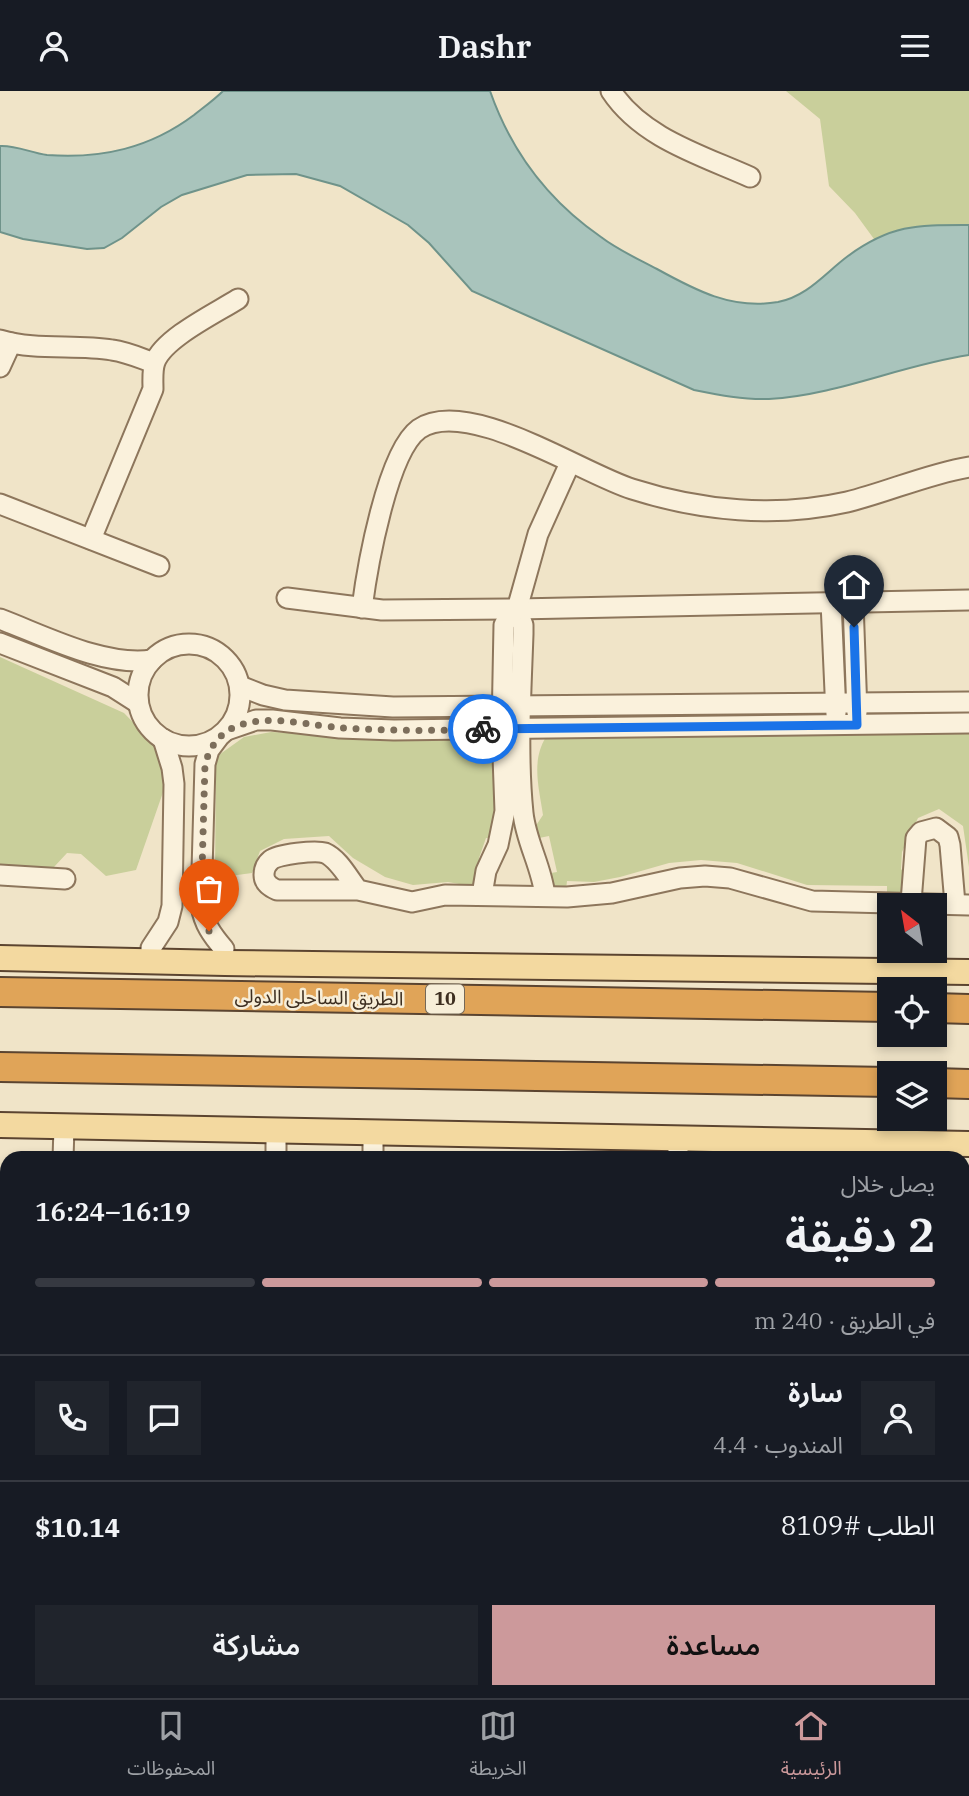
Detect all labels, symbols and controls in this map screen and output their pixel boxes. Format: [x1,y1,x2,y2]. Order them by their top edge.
text: Dashr [438,25,531,67]
icon: person [35,27,73,65]
icon: menu [896,27,934,65]
pin [824,555,884,627]
icon: home [835,566,873,604]
courier [448,694,518,764]
icon: bike [464,710,502,748]
pin [179,859,239,931]
icon: bag [190,870,228,908]
north arrow [877,893,947,963]
map controls [877,893,947,1131]
button: locate [877,977,947,1047]
street label: الطريق الساحلى الدولى [234,984,404,1010]
road number: 10 [426,985,464,1014]
button: layers [877,1061,947,1131]
text: يصل خلال [841,1168,935,1198]
text: 16:19–16:24 [35,1194,191,1228]
text: 2 دقيقة [785,1205,935,1265]
text: في الطريق · 240 m [754,1305,935,1335]
text: سارة [788,1375,843,1409]
button: phone [35,1381,109,1455]
button: chat [127,1381,201,1455]
button: person [861,1381,935,1455]
text: المندوب · 4.4 [713,1429,843,1459]
text: الطلب #8109 [781,1508,935,1542]
text: $10.14 [35,1510,120,1544]
button: مشاركة [35,1605,478,1685]
button: مساعدة [492,1605,935,1685]
tab: المحفوظات [127,1707,215,1789]
tab: الخريطة [470,1707,527,1789]
tab: الرئيسية [781,1707,842,1789]

